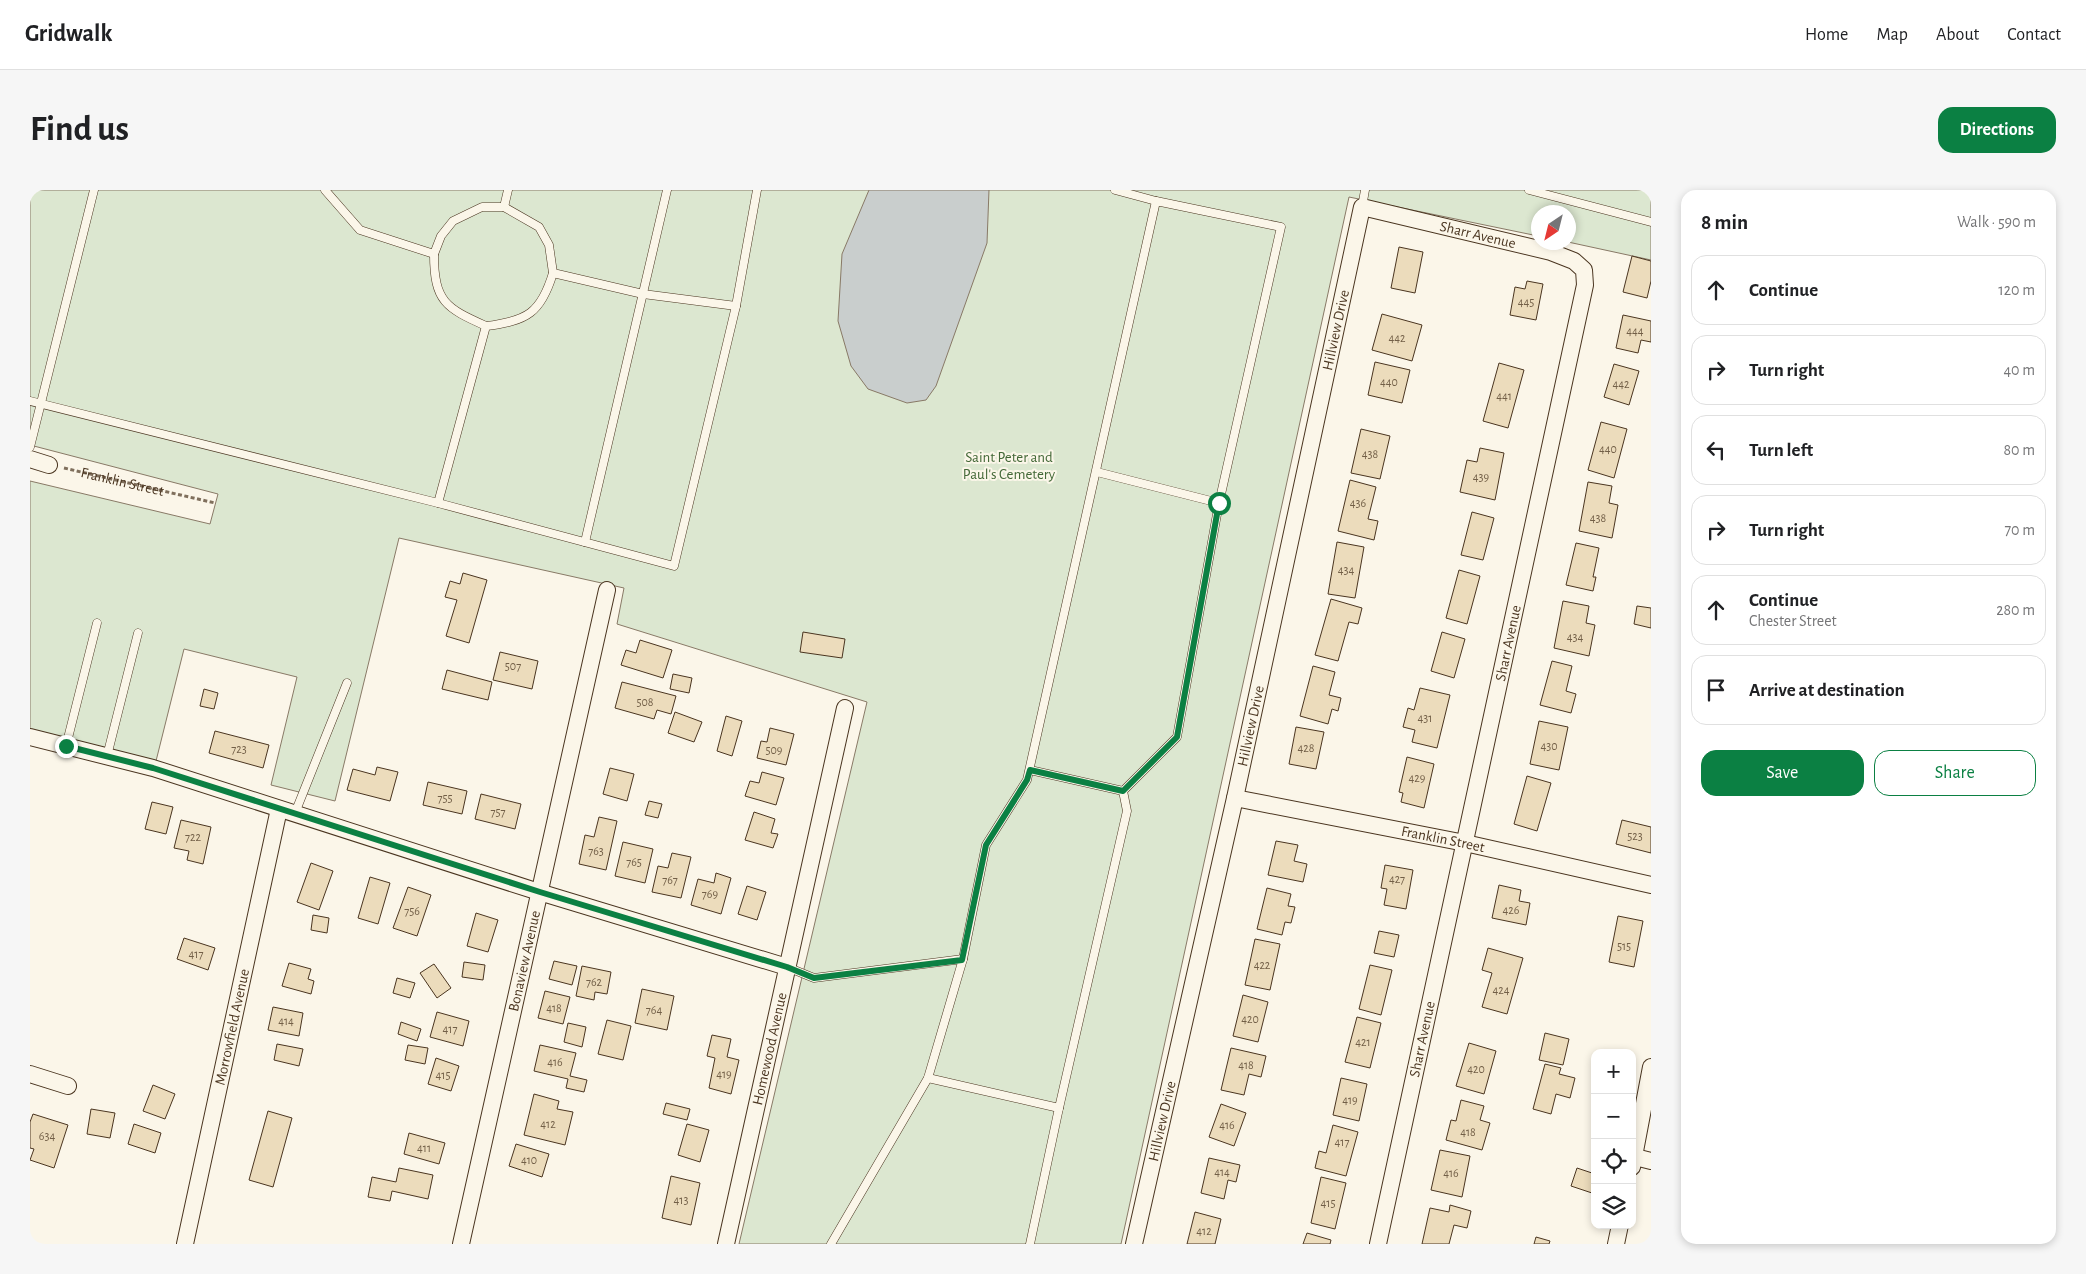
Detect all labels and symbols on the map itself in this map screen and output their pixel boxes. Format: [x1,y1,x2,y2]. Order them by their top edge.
north arrow [1531,205,1576,250]
street label: Sharr Avenue [1438,219,1517,251]
street label: Hillview Drive [1320,288,1352,372]
house number: 445 [1518,296,1534,308]
house number: 444 [1626,325,1644,337]
house number: 442 [1388,332,1406,344]
house number: 440 [1380,376,1398,388]
house number: 442 [1612,378,1630,390]
house number: 441 [1496,390,1512,402]
house number: 440 [1599,443,1617,455]
house number: 438 [1362,448,1379,460]
park label: Saint Peter and Paul's Cemetery [963,450,1056,482]
street label: Franklin Street [79,465,166,499]
house number: 439 [1473,471,1490,483]
route start [1208,492,1231,515]
house number: 436 [1350,497,1367,509]
house number: 438 [1590,512,1607,524]
house number: 434 [1338,564,1354,576]
street label: Sharr Avenue [1493,604,1524,683]
house number: 434 [1567,631,1583,643]
house number: 507 [505,660,521,672]
street label: Hillview Drive [1235,684,1267,768]
house number: 508 [636,696,654,708]
house number: 431 [1418,712,1432,724]
route end [55,735,78,758]
house number: 430 [1540,740,1558,752]
house number: 428 [1298,742,1315,754]
house number: 723 [231,743,247,755]
house number: 509 [766,744,783,756]
house number: 429 [1409,772,1426,784]
house number: 755 [437,792,453,804]
house number: 757 [490,806,506,818]
street label: Franklin Street [1400,824,1486,855]
house number: 523 [1627,830,1643,842]
house number: 722 [185,831,201,843]
house number: 763 [588,845,604,857]
house number: 765 [626,856,642,868]
house number: 427 [1389,873,1405,885]
house number: 767 [662,874,678,886]
house number: 769 [702,888,718,900]
house number: 426 [1503,904,1520,916]
house number: 756 [404,905,420,917]
street label: Bonaview Avenue [506,909,543,1013]
house number: 515 [1617,940,1631,952]
house number: 417 [189,948,203,960]
house number: 422 [1254,959,1271,971]
street label: Morrowfield Avenue [213,967,252,1087]
house number: 762 [586,976,603,988]
house number: 424 [1492,984,1510,996]
street label: Homewood Avenue [750,991,790,1107]
street label: Sharr Avenue [1407,1000,1438,1079]
house number: 418 [546,1002,562,1014]
house number: 764 [646,1004,662,1016]
house number: 420 [1241,1013,1259,1025]
house number: 414 [278,1015,294,1027]
house number: 417 [443,1023,457,1035]
house number: 421 [1355,1036,1371,1048]
house number: 416 [547,1056,563,1068]
house number: 418 [1238,1059,1254,1071]
house number: 420 [1467,1063,1485,1075]
house number: 419 [716,1068,732,1080]
house number: 415 [436,1069,450,1081]
street label: Hillview Drive [1146,1079,1179,1163]
house number: 419 [1342,1094,1358,1106]
house number: 412 [540,1118,556,1130]
house number: 416 [1219,1119,1235,1131]
house number: 418 [1460,1126,1476,1138]
house number: 634 [39,1130,55,1142]
house number: 417 [1335,1136,1349,1148]
house number: 411 [417,1142,431,1154]
house number: 410 [521,1154,537,1166]
house number: 414 [1214,1166,1230,1178]
house number: 416 [1443,1167,1459,1179]
house number: 413 [674,1194,688,1206]
house number: 415 [1321,1197,1335,1209]
house number: 412 [1196,1225,1212,1237]

